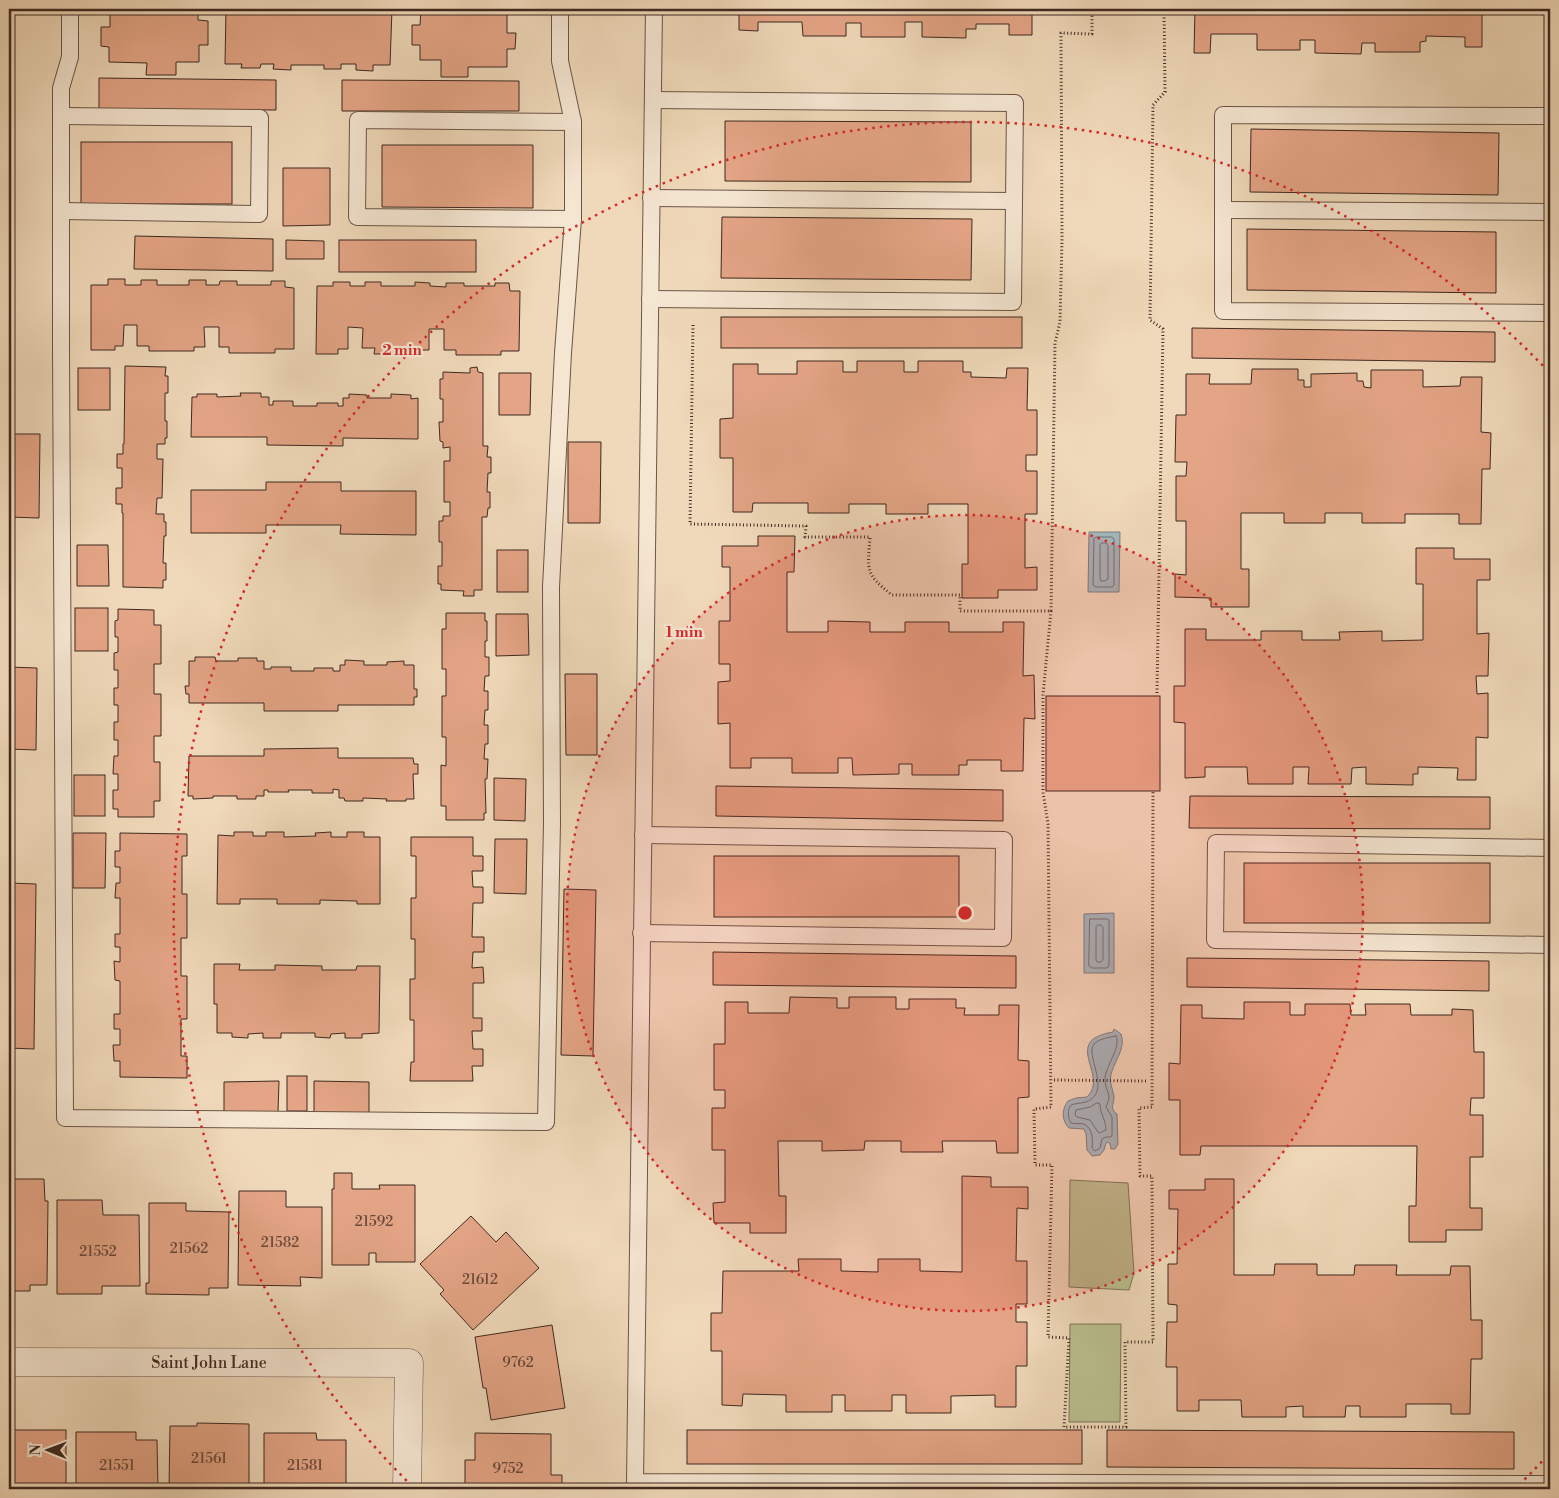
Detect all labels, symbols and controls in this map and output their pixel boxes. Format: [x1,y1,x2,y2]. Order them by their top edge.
text: 2 min [382,341,422,360]
text: 1 min [665,623,703,642]
centre of rings [956,904,974,922]
house number: 21592 [355,1213,393,1231]
house number: 21582 [261,1234,299,1252]
house number: 21562 [170,1240,208,1258]
house number: 21552 [79,1243,117,1261]
house number: 21612 [462,1271,498,1289]
street label: Saint John Lane [151,1353,267,1373]
house number: 9762 [502,1354,534,1372]
north arrow [22,1426,72,1476]
text: N [27,1444,45,1455]
house number: 21561 [191,1450,227,1468]
house number: 21551 [99,1457,135,1475]
house number: 21581 [287,1457,323,1475]
house number: 9752 [493,1460,523,1478]

